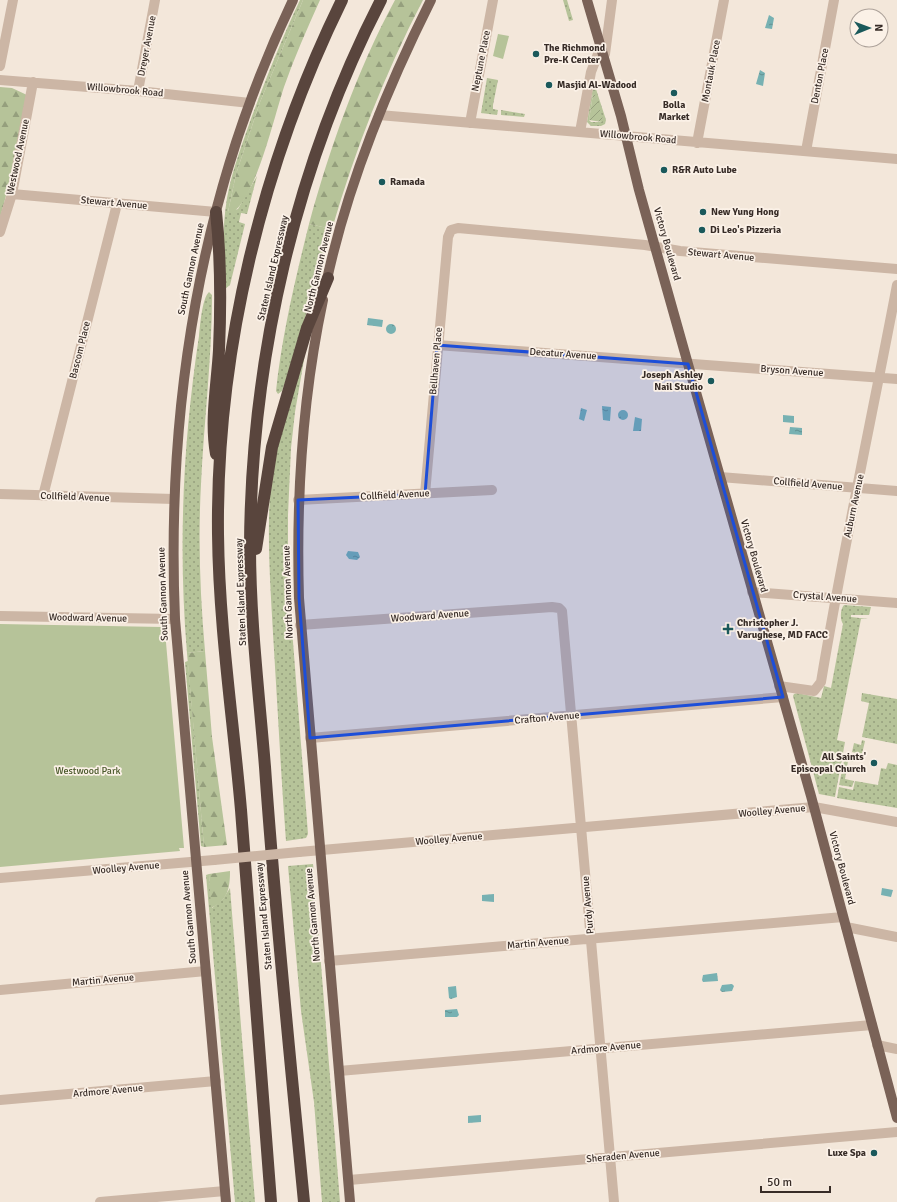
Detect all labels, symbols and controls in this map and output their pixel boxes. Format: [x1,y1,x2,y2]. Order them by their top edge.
north arrow [849,8,889,48]
street label: Dreyer Avenue [135,15,159,77]
text: N [872,24,885,32]
street label: Neptune Place [469,29,493,93]
street label: Montauk Place [699,39,723,103]
place label: The Richmond Pre-K Center [544,42,606,66]
street label: Denton Place [809,47,831,105]
marker: The Richmond Pre-K Center [531,49,541,59]
place label: Masjid Al-Wadood [557,79,637,91]
marker: Masjid Al-Wadood [544,80,554,90]
street label: Willowbrook Road [86,81,164,99]
marker: Bolla Market [669,88,679,98]
place label: Bolla Market [658,99,690,123]
street label: Westwood Avenue [4,118,32,196]
street label: Willowbrook Road [599,128,677,146]
place label: R&R Auto Lube [672,164,737,176]
marker: R&R Auto Lube [659,165,669,175]
place label: Ramada [390,176,425,188]
marker: Ramada [377,177,387,187]
street label: Stewart Avenue [80,194,148,212]
street label: Victory Boulevard [651,206,683,282]
place label: New Yung Hong [711,206,780,218]
marker: New Yung Hong [698,207,708,217]
street label: Staten Island Expressway [255,214,291,322]
street label: North Gannon Avenue [302,220,336,314]
street label: South Gannon Avenue [175,222,207,316]
place label: Di Leo's Pizzeria [710,224,781,236]
marker: Di Leo's Pizzeria [697,225,707,235]
street label: Stewart Avenue [687,246,755,264]
street label: Bascom Place [67,320,93,380]
street label: Bellhaven Place [427,327,445,395]
street label: Decatur Avenue [529,346,597,362]
street label: Bryson Avenue [760,363,824,379]
place label: Joseph Ashley Nail Studio [642,369,703,393]
marker: Joseph Ashley Nail Studio [706,376,716,386]
street label: Auburn Avenue [841,473,867,539]
street label: Collfield Avenue [773,475,843,493]
street label: Collfield Avenue [360,487,430,503]
street label: Collfield Avenue [40,490,110,504]
street label: Victory Boulevard [738,518,770,594]
street label: Staten Island Expressway [233,538,249,646]
street label: North Gannon Avenue [280,545,296,639]
street label: South Gannon Avenue [155,547,171,641]
street label: Crystal Avenue [793,589,857,605]
street label: Woodward Avenue [390,607,470,625]
street label: Woodward Avenue [49,611,127,625]
place label: Christopher J. Varughese, MD FACC [737,617,828,641]
marker: Christopher J. Varughese, MD FACC [722,623,734,635]
street label: Crafton Avenue [514,709,580,727]
place label: All Saints' Episcopal Church [791,751,867,775]
marker: All Saints' Episcopal Church [869,758,879,768]
park label: Westwood Park [55,765,121,777]
street label: Woolley Avenue [738,802,806,820]
street label: Woolley Avenue [415,830,483,848]
street label: Victory Boulevard [826,830,858,906]
street label: Woolley Avenue [92,859,160,877]
street label: Staten Island Expressway [253,861,275,970]
street label: North Gannon Avenue [303,868,323,962]
street label: South Gannon Avenue [179,870,199,964]
street label: Purdy Avenue [579,876,597,934]
street label: Martin Avenue [506,934,570,952]
street label: Martin Avenue [71,971,135,989]
street label: Ardmore Avenue [571,1039,641,1057]
street label: Ardmore Avenue [73,1082,143,1100]
street label: Sheraden Avenue [586,1147,660,1165]
place label: Luxe Spa [827,1147,866,1159]
marker: Luxe Spa [869,1148,879,1158]
scale bar [761,1168,830,1194]
text: 50 m [767,1175,792,1190]

